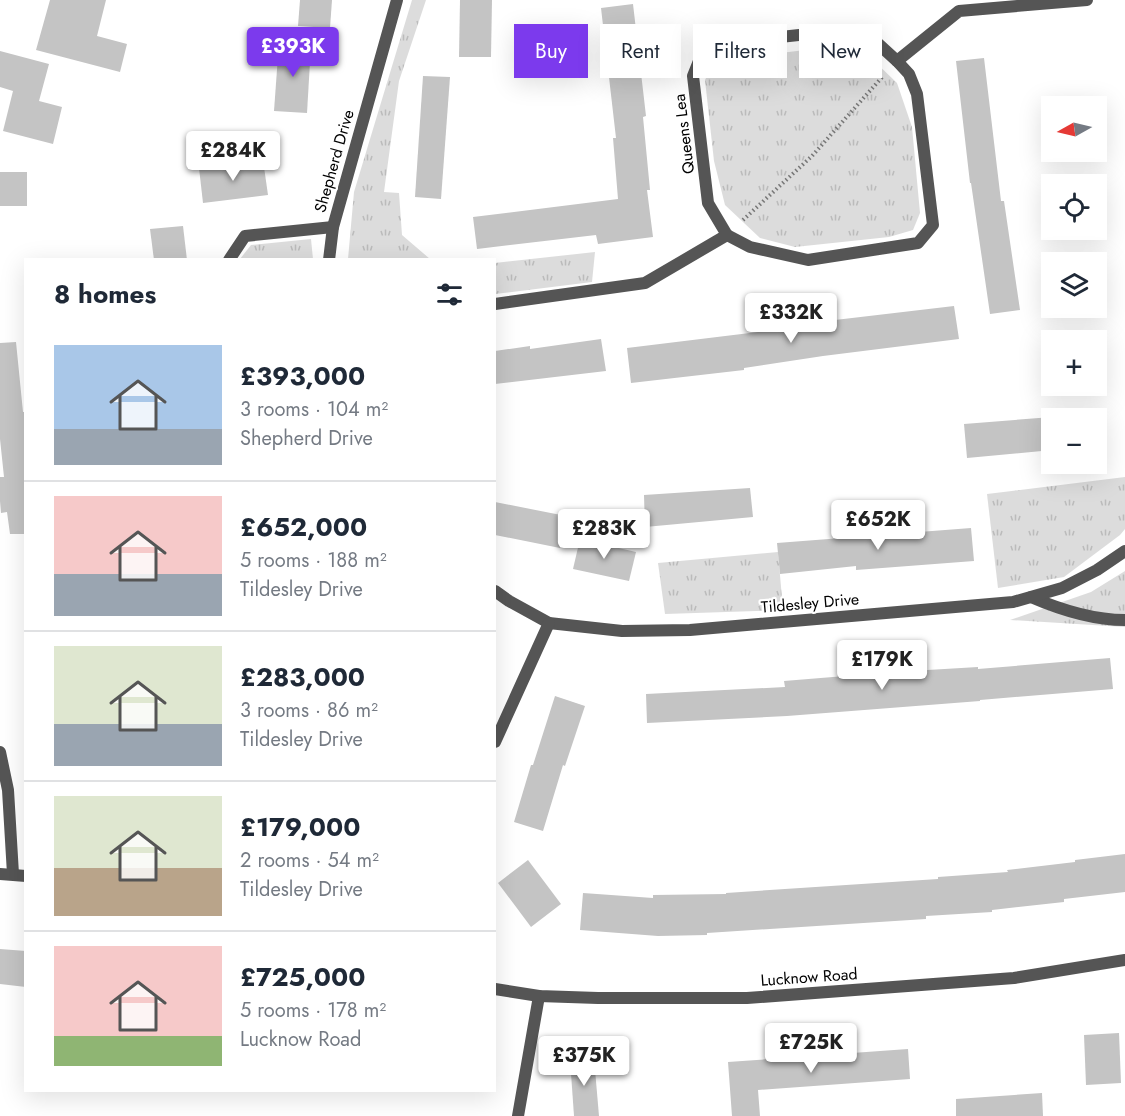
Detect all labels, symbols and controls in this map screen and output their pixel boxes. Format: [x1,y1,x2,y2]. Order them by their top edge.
chip: Buy [514,24,588,78]
chip: Rent [600,24,681,78]
chip: Filters [693,24,787,78]
chip: New [799,24,882,78]
pin: £393K [251,27,335,78]
text: £393K [261,32,325,61]
street label: Queens Lea [668,93,700,175]
north arrow [1041,96,1107,162]
map controls [1041,96,1107,474]
street label: Shepherd Drive [308,107,360,215]
pin: £284K [191,131,275,182]
text: £284K [200,136,266,165]
button: locate [1041,174,1107,240]
button: layers [1041,252,1107,318]
text: 8 homes [54,275,156,313]
icon: filters [433,278,466,311]
pin: £332K [749,293,833,344]
text: £332K [759,298,823,327]
button: + [1041,330,1107,396]
text: £393,000 [240,357,365,395]
icon: home [102,369,174,441]
text: 3 rooms · 104 m² [240,395,388,424]
button: − [1041,408,1107,474]
text: Shepherd Drive [240,424,373,453]
pin: £652K [836,500,920,551]
text: £652K [845,505,911,534]
text: £652,000 [240,508,367,546]
pin: £283K [562,509,646,560]
text: £283K [572,514,636,543]
icon: home [102,520,174,592]
text: 5 rooms · 188 m² [240,546,387,575]
text: Tildesley Drive [240,575,363,604]
street label: Tildesley Drive [760,587,860,619]
pin: £179K [840,640,924,691]
text: £179K [851,645,913,674]
text: £283,000 [240,658,365,696]
icon: home [102,670,174,742]
text: 3 rooms · 86 m² [240,696,378,725]
text: Tildesley Drive [240,725,363,754]
text: £179,000 [240,808,360,846]
icon: home [102,820,174,892]
text: 2 rooms · 54 m² [240,846,379,875]
text: Tildesley Drive [240,875,363,904]
text: £725,000 [240,958,365,996]
street label: Lucknow Road [760,962,858,992]
icon: home [102,970,174,1042]
text: 5 rooms · 178 m² [240,996,386,1025]
pin: £725K [769,1023,853,1074]
text: Lucknow Road [240,1025,361,1054]
text: £725K [779,1028,843,1057]
pin: £375K [542,1036,626,1087]
text: £375K [552,1041,616,1070]

